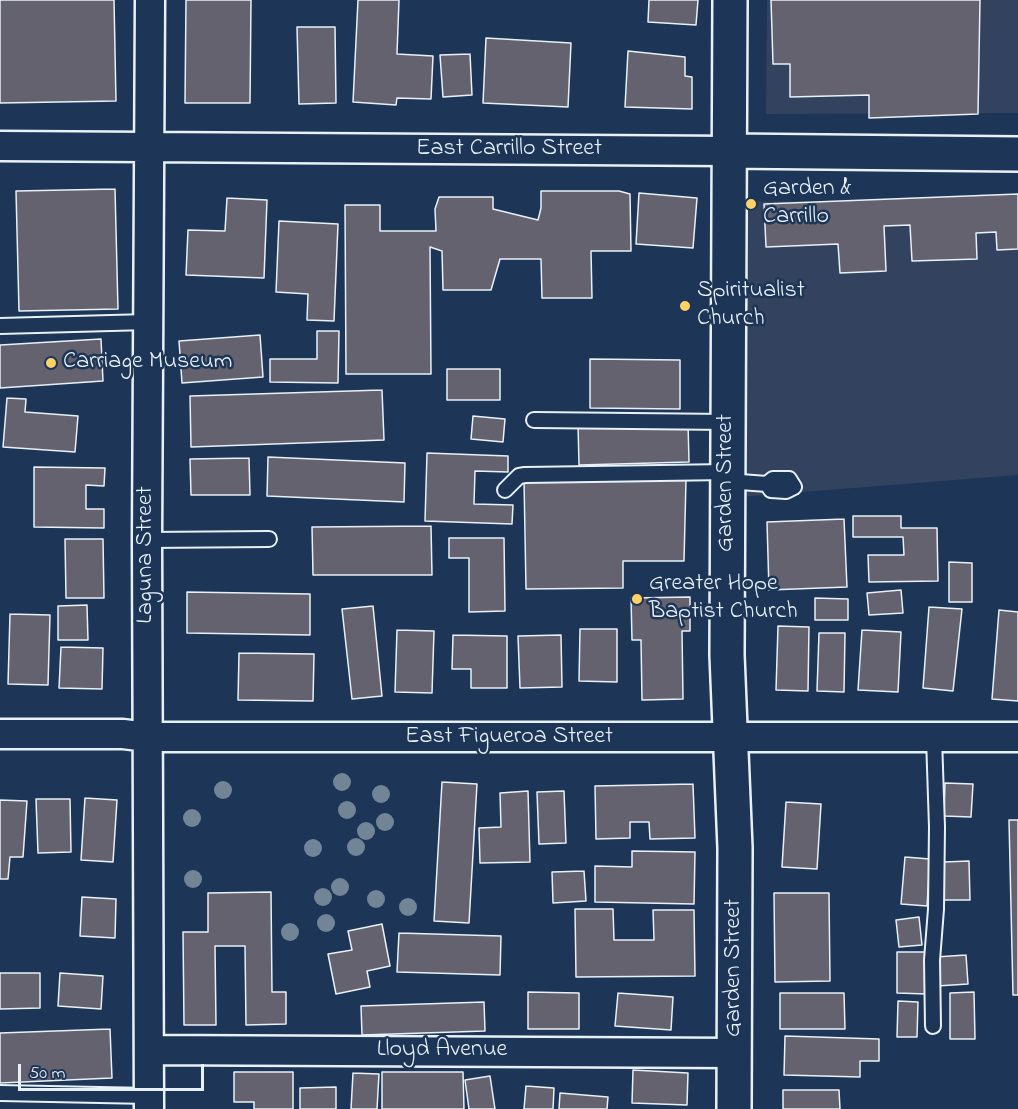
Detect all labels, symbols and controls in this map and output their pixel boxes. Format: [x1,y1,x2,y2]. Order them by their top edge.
street label: East Carrillo Street [416,136,602,164]
place label: Garden & Carrillo [763,176,851,232]
marker: Garden & Carrillo [744,197,758,211]
place label: Spiritualist Church [697,278,805,334]
marker: Spiritualist Church [678,299,692,313]
place label: Carriage Museum [63,349,232,377]
marker: Carriage Museum [44,356,58,370]
street label: Garden Street [713,414,741,552]
street label: Laguna Street [133,486,161,624]
place label: Greater Hope Baptist Church [649,571,798,627]
marker: Greater Hope Baptist Church [630,592,644,606]
street label: East Figueroa Street [405,724,613,752]
street label: Garden Street [721,899,749,1037]
street label: Lloyd Avenue [377,1037,507,1065]
scale bar [21,1052,207,1090]
text: 50 m [29,1061,66,1087]

